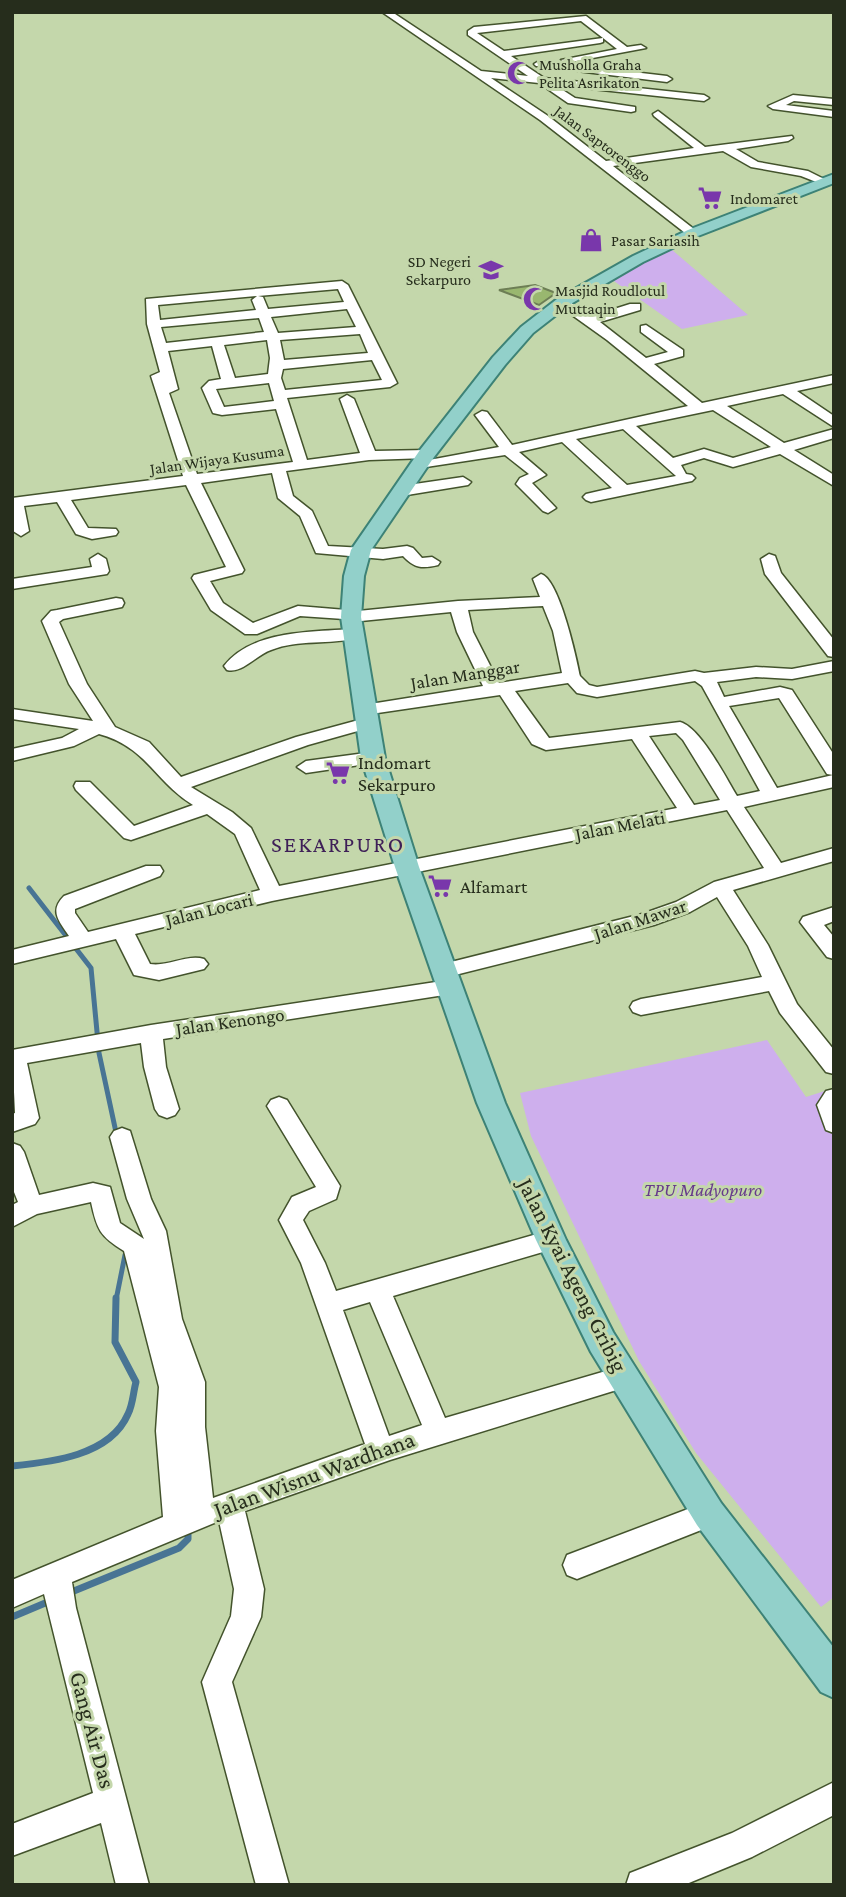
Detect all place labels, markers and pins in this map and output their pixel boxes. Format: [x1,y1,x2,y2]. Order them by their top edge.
place label: Musholla Graha Pelita Asrikaton [539,56,642,91]
mosque icon: Musholla Graha Pelita Asrikaton [505,59,533,87]
supermarket icon: Indomaret [696,184,724,212]
place label: Indomaret [730,190,798,207]
shop icon: Pasar Sariasih [577,226,605,254]
place label: Pasar Sariasih [611,232,700,249]
place label: SD Negeri Sekarpuro [406,253,471,289]
school or university icon: SD Negeri Sekarpuro [477,256,505,284]
place label: Masjid Roudlotul Muttaqin [555,282,665,318]
mosque icon: Masjid Roudlotul Muttaqin [521,285,549,313]
place label: Indomart Sekarpuro [358,752,436,795]
supermarket icon: Indomart Sekarpuro [324,759,352,787]
supermarket icon: Alfamart [426,872,454,900]
place label: Alfamart [460,876,528,897]

